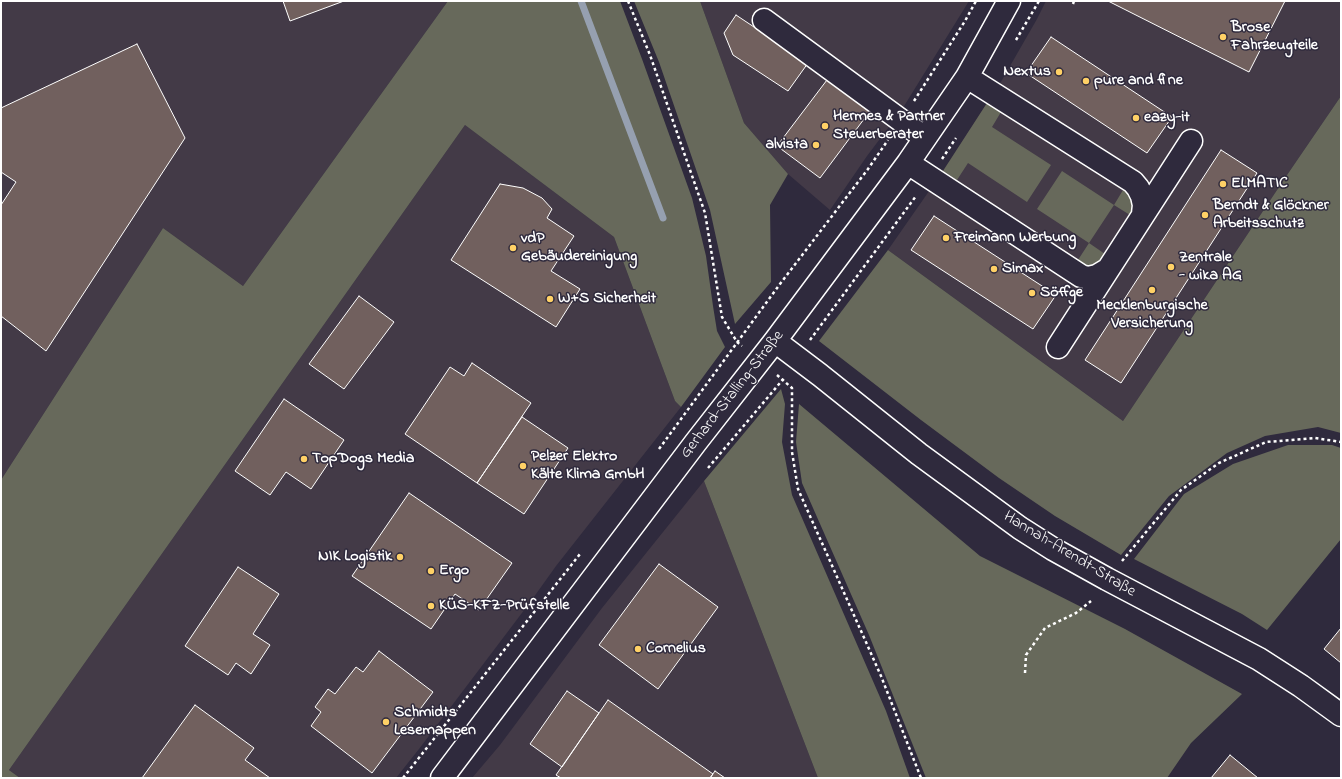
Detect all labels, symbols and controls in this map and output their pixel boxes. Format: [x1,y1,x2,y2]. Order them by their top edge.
place label: Brose Fahrzeugteile [1231,18,1318,56]
marker: Brose Fahrzeugteile [1218,32,1228,42]
place label: Nextus [1003,62,1051,82]
marker: Nextus [1054,67,1064,77]
place label: pure and fine [1094,71,1183,91]
marker: pure and fine [1081,76,1091,86]
place label: Hermes & Partner Steuerberater [833,107,945,145]
place label: eazy-it [1144,108,1190,128]
marker: eazy-it [1131,113,1141,123]
marker: Hermes & Partner Steuerberater [820,121,830,131]
place label: alvista [765,135,808,155]
marker: alvista [811,140,821,150]
place label: ELMATIC [1231,174,1288,194]
marker: ELMATIC [1218,179,1228,189]
place label: Berndt & Glöckner Arbeitsschutz [1213,196,1329,234]
marker: Berndt & Glöckner Arbeitsschutz [1200,210,1210,220]
place label: Freimann Werbung [954,228,1076,248]
place label: vdP Gebäudereinigung [521,229,637,267]
marker: Freimann Werbung [941,233,951,243]
marker: vdP Gebäudereinigung [508,243,518,253]
place label: Zentrale - wika AG [1179,248,1242,286]
place label: Simax [1002,259,1043,279]
marker: Zentrale - wika AG [1166,262,1176,272]
marker: Simax [989,264,999,274]
place label: Söffge [1040,283,1083,303]
marker: Mecklenburgische Versicherung [1147,285,1157,295]
marker: Söffge [1027,288,1037,298]
place label: W+S Sicherheit [558,289,656,309]
marker: W+S Sicherheit [545,294,555,304]
place label: Mecklenburgische Versicherung [1096,296,1208,334]
street label: Gerhard-Stalling-Straße [677,327,789,463]
place label: Pelzer Elektro Kälte Klima GmbH [531,447,645,485]
place label: TopDogs Media [312,449,414,469]
marker: TopDogs Media [299,454,309,464]
marker: Pelzer Elektro Kälte Klima GmbH [518,461,528,471]
street label: Hannah-Arendt-Straße [999,508,1139,602]
place label: NIK Logistik [318,547,392,567]
marker: NIK Logistik [395,552,405,562]
place label: Ergo [439,561,469,581]
marker: Ergo [426,566,436,576]
place label: KÜS-KFZ-Prüfstelle [439,596,569,616]
marker: KÜS-KFZ-Prüfstelle [426,601,436,611]
place label: Cornelius [646,639,706,659]
marker: Cornelius [633,644,643,654]
place label: Schmidts Lesemappen [394,703,476,741]
marker: Schmidts Lesemappen [381,717,391,727]

